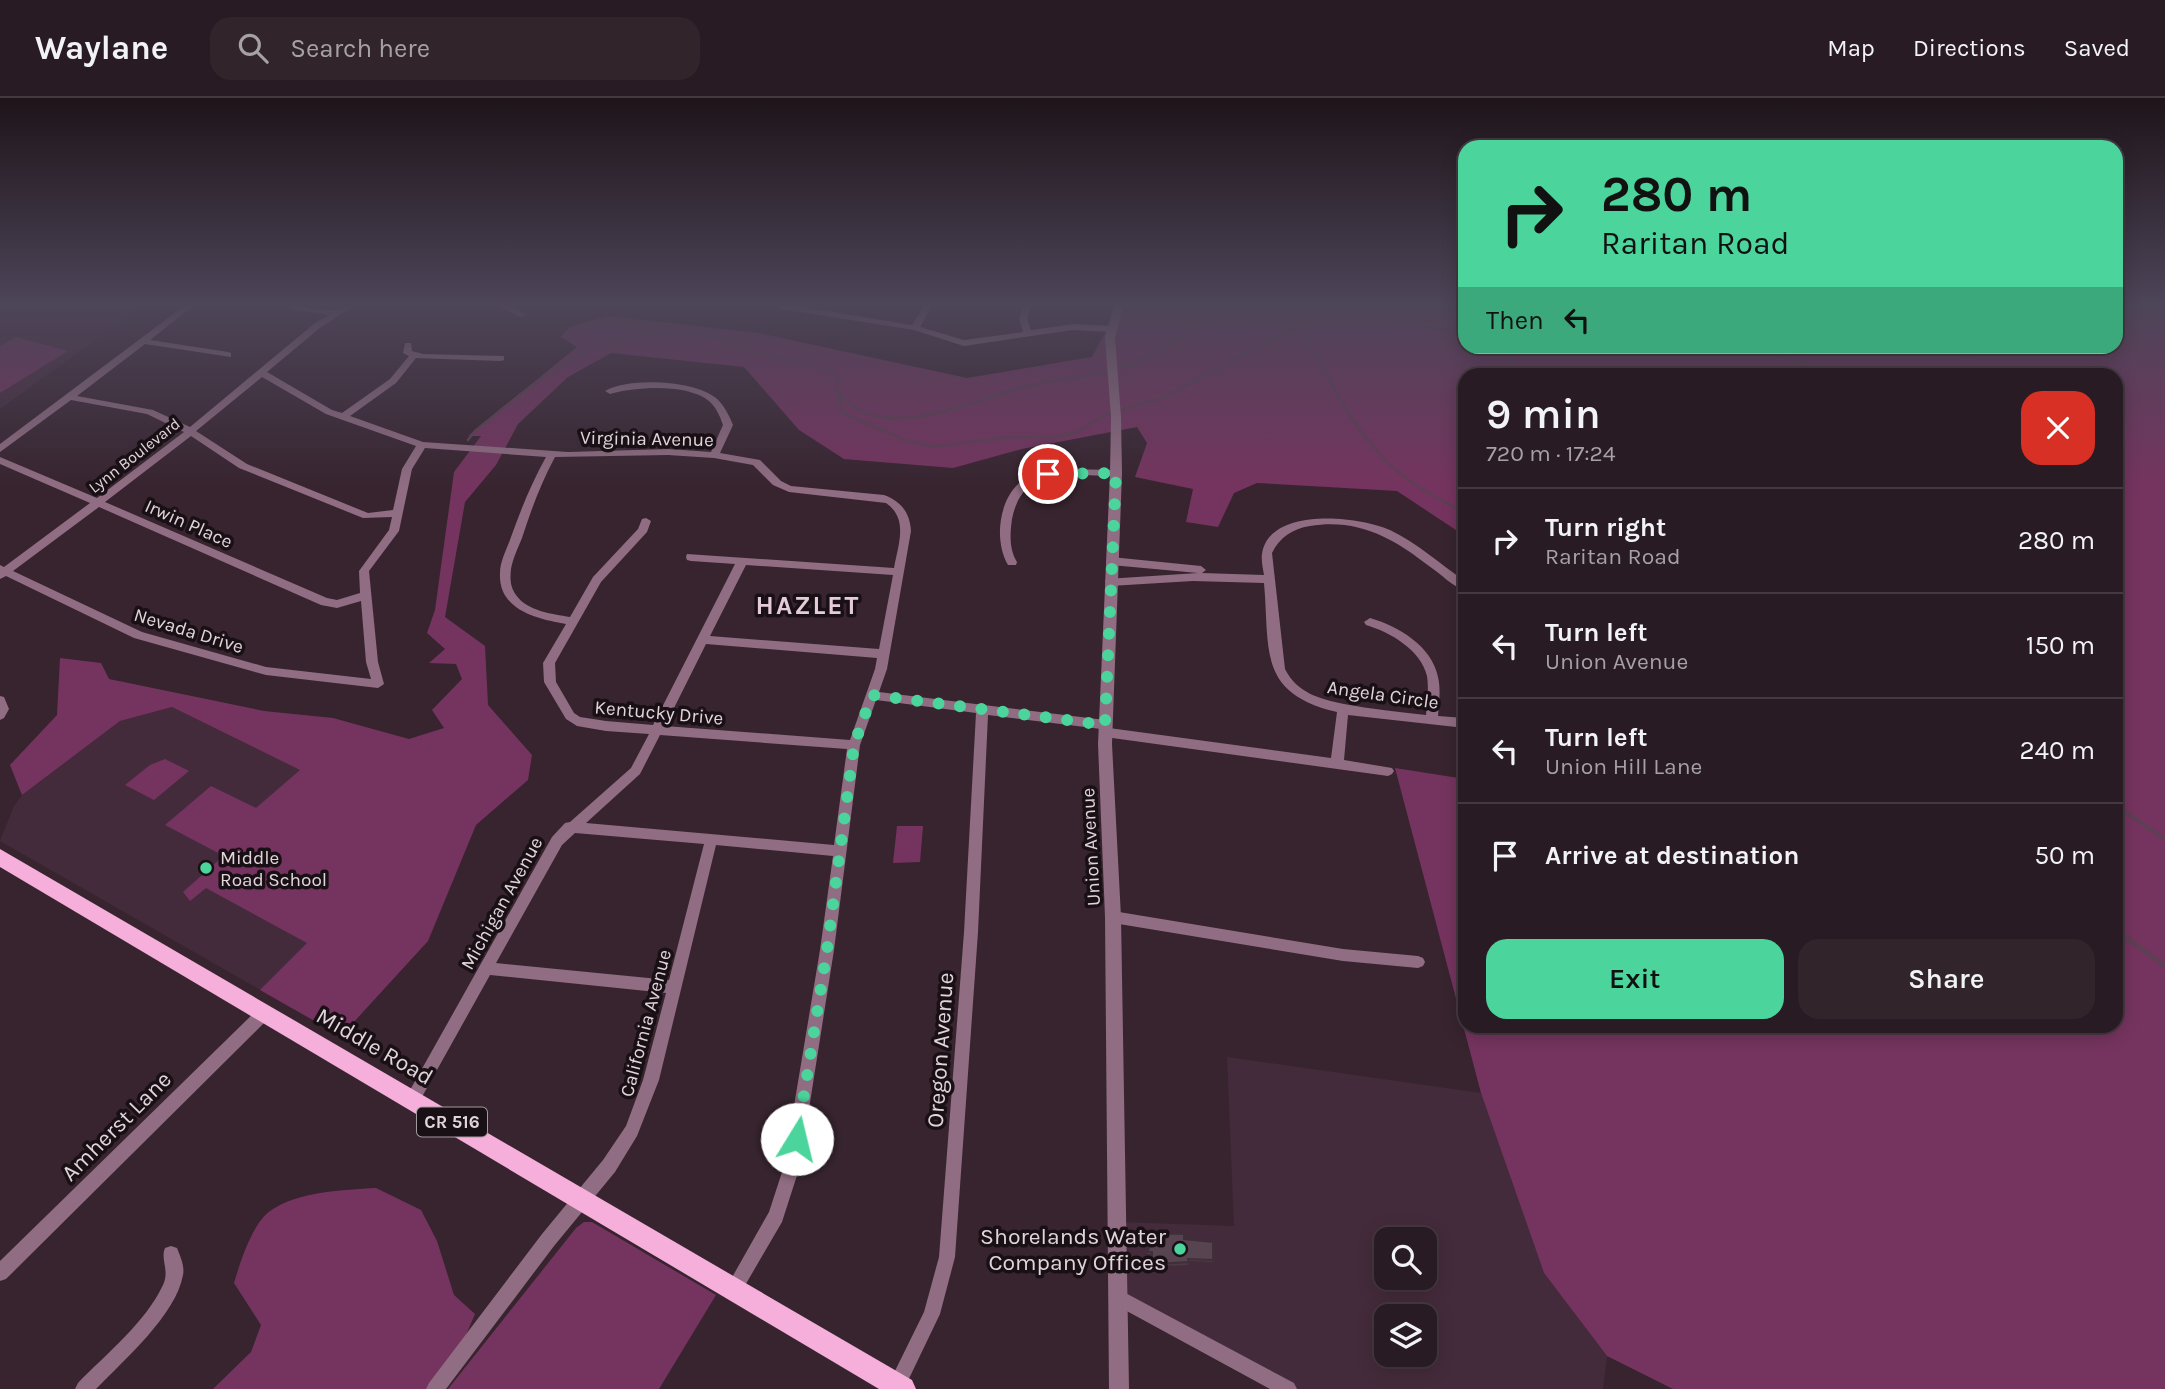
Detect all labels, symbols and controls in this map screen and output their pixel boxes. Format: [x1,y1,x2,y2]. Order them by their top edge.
search box [210,17,700,80]
text: Waylane [35,29,168,67]
icon: search [234,29,272,67]
text: Search here [290,33,430,64]
text: Map [1827,34,1875,62]
text: Directions [1913,34,2026,62]
text: Saved [2064,34,2130,62]
text: 280 m [1601,166,1752,223]
icon: right [1486,168,1577,259]
text: Raritan Road [1601,225,1790,262]
icon: left [1558,301,1596,339]
text: Then [1486,305,1544,336]
text: 9 min [1486,389,1601,439]
button: close [2021,391,2095,465]
street label: Lynn Boulevard [85,414,184,497]
street label: Virginia Avenue [580,427,714,451]
text: 720 m · 17:24 [1486,440,1616,467]
pin [1018,444,1078,504]
icon: arrive [1029,455,1067,493]
street label: Irwin Place [141,495,236,553]
text: Turn right [1545,512,1666,543]
icon: right [1486,522,1524,560]
text: 280 m [2018,525,2095,556]
text: Raritan Road [1545,543,1681,570]
district label: HAZLET [756,590,860,621]
street label: Nevada Drive [131,604,246,658]
text: Turn left [1545,617,1647,648]
icon: left [1486,627,1524,665]
text: 150 m [2026,630,2095,661]
text: Union Avenue [1545,648,1688,675]
street label: Angela Circle [1326,676,1440,714]
street label: Kentucky Drive [594,696,724,730]
text: Turn left [1545,722,1647,753]
icon: left [1486,732,1524,770]
text: 240 m [2019,735,2095,766]
text: Union Hill Lane [1545,753,1702,780]
street label: Union Avenue [1077,787,1105,907]
street label: Michigan Avenue [456,833,547,974]
icon: arrive [1486,837,1524,875]
text: Arrive at destination [1545,840,1799,871]
text: 50 m [2034,840,2095,871]
place label: Middle Road School [220,847,327,891]
marker: Middle Road School [198,860,214,876]
button: Exit [1486,939,1784,1019]
button: Share [1798,939,2095,1019]
street label: California Avenue [616,947,676,1099]
street label: Oregon Avenue [922,972,959,1129]
street label: Middle Road [312,1002,438,1091]
street label: Amherst Lane [56,1066,177,1187]
position arrow [760,1102,834,1176]
road number: CR 516 [417,1107,487,1136]
place label: Shorelands Water Company Offices [980,1223,1167,1276]
map controls [1374,1227,1437,1367]
button: search [1374,1227,1437,1290]
marker: Shorelands Water Company Offices [1172,1241,1188,1257]
button: layers [1374,1304,1437,1367]

